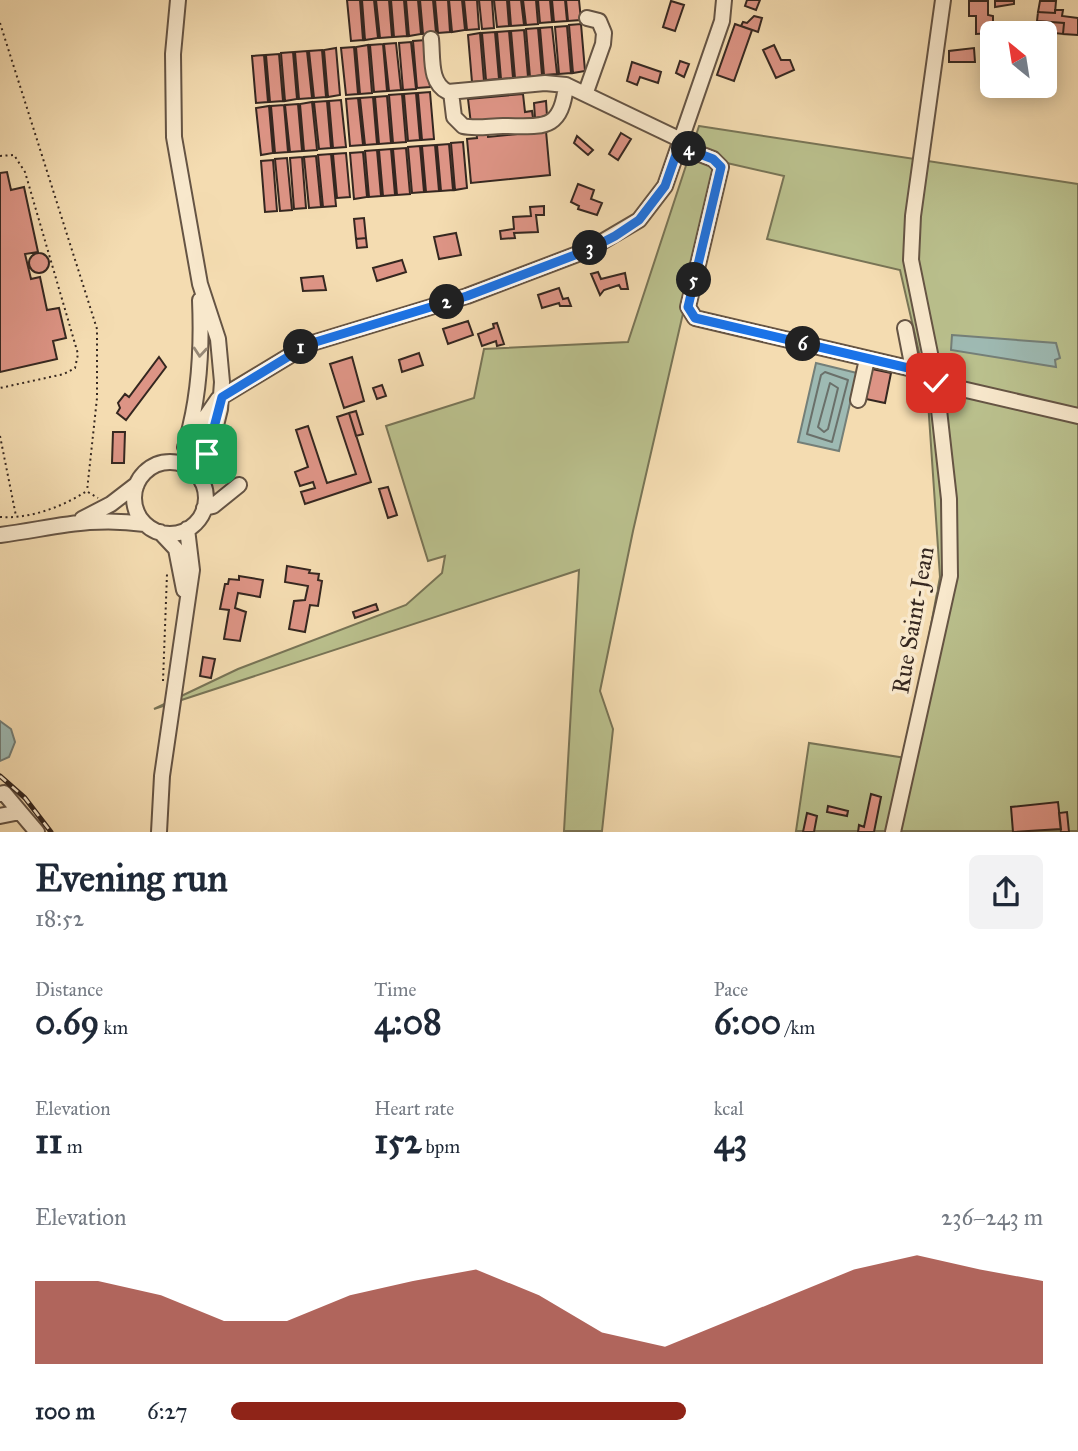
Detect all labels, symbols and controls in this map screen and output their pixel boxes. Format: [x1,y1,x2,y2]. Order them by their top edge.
north arrow [980,21,1057,98]
map controls [980,21,1057,98]
pin: 4 [672,132,706,166]
text: 4 [683,137,694,160]
pin: 3 [572,230,608,266]
text: 3 [586,236,593,259]
pin: 5 [676,262,712,298]
text: 5 [689,268,698,291]
pin: 2 [430,284,464,320]
text: 2 [442,290,451,313]
pin: 6 [786,326,820,362]
pin: 1 [284,330,318,364]
text: 6 [798,332,807,355]
text: 1 [297,335,304,358]
one-way arrow [193,347,208,358]
pin [906,353,966,413]
icon: check [917,364,955,402]
pin [177,424,237,484]
icon: arrive [188,435,226,473]
street label: Rue Saint-Jean [885,544,941,696]
text: Evening run [35,855,228,901]
button: share [969,855,1043,929]
text: 18:52 [35,904,84,932]
text: Distance [35,978,103,1001]
text: Time [374,978,416,1001]
text: Pace [714,978,748,1001]
text: 0.69 [35,1001,99,1044]
text: 4:08 [374,1001,442,1044]
text: 6:00 [714,1001,781,1044]
text: km [99,1016,128,1039]
text: /km [781,1016,815,1039]
text: Elevation [35,1097,110,1120]
text: Heart rate [374,1097,454,1120]
text: kcal [714,1097,744,1120]
text: 11 [35,1120,63,1163]
text: 152 [374,1120,421,1163]
text: 43 [714,1120,747,1163]
text: m [63,1135,83,1158]
text: bpm [421,1135,460,1158]
text: Elevation [35,1203,126,1231]
text: 236–243 m [941,1203,1043,1231]
text: 100 m [35,1397,95,1425]
text: 6:27 [147,1397,188,1425]

